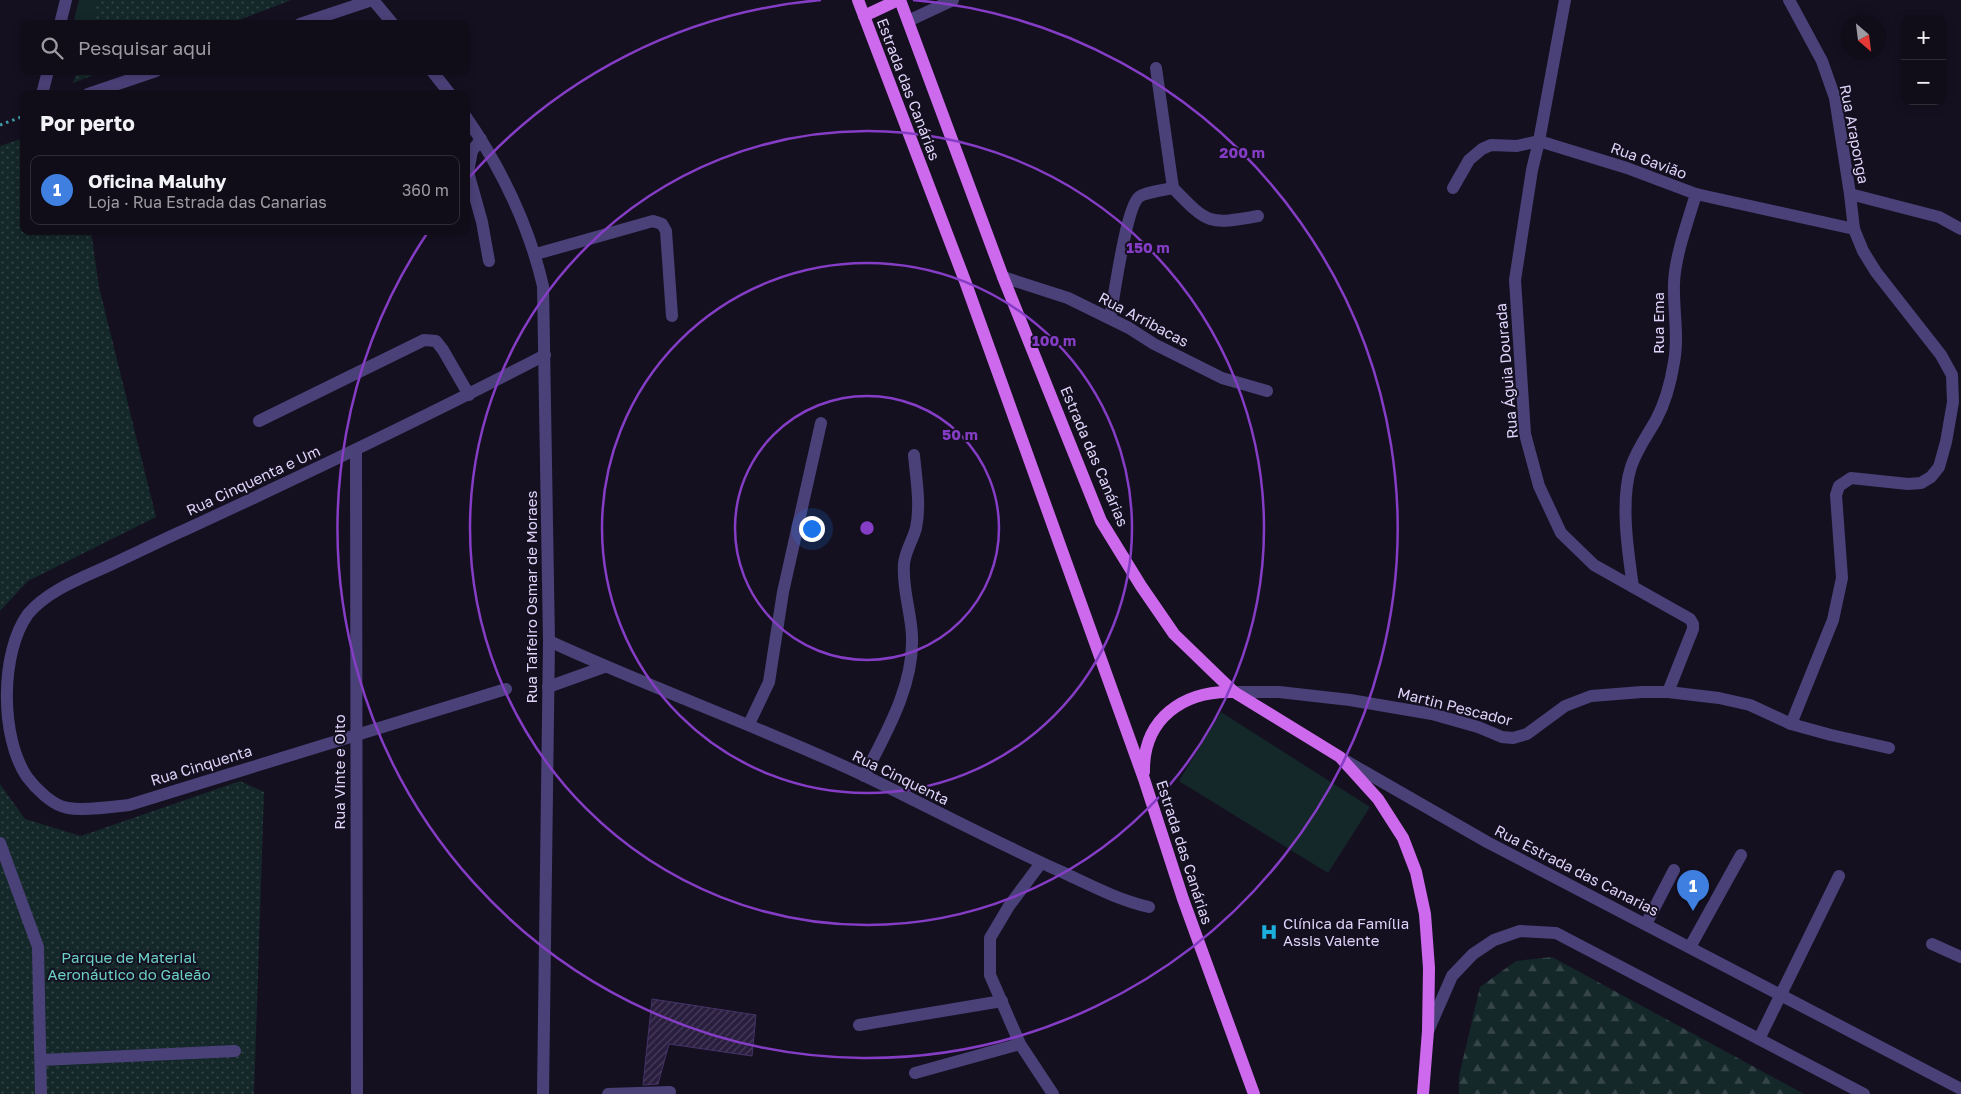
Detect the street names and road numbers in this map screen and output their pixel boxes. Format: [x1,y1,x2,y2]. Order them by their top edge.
street label: Estrada das Canárias [874,15,944,163]
street label: Rua Araponga [1837,83,1873,185]
street label: Rua Gavião [1608,138,1690,182]
street label: Rua Arribacas [1096,288,1192,350]
street label: Rua Ema [1649,292,1667,354]
street label: Rua Águia Dourada [1491,302,1521,440]
street label: Estrada das Canárias [1057,383,1133,529]
street label: Rua Cinquenta e Um [183,441,323,519]
street label: Rua Taifeiro Osmar de Moraes [522,490,540,703]
street label: Martin Pescador [1396,683,1514,729]
street label: Rua Vinte e Oito [330,714,348,830]
street label: Rua Cinquenta [148,741,254,789]
street label: Rua Cinquenta [850,746,952,808]
street label: Estrada das Canárias [1153,778,1217,927]
street label: Rua Estrada das Canarias [1492,821,1662,919]

